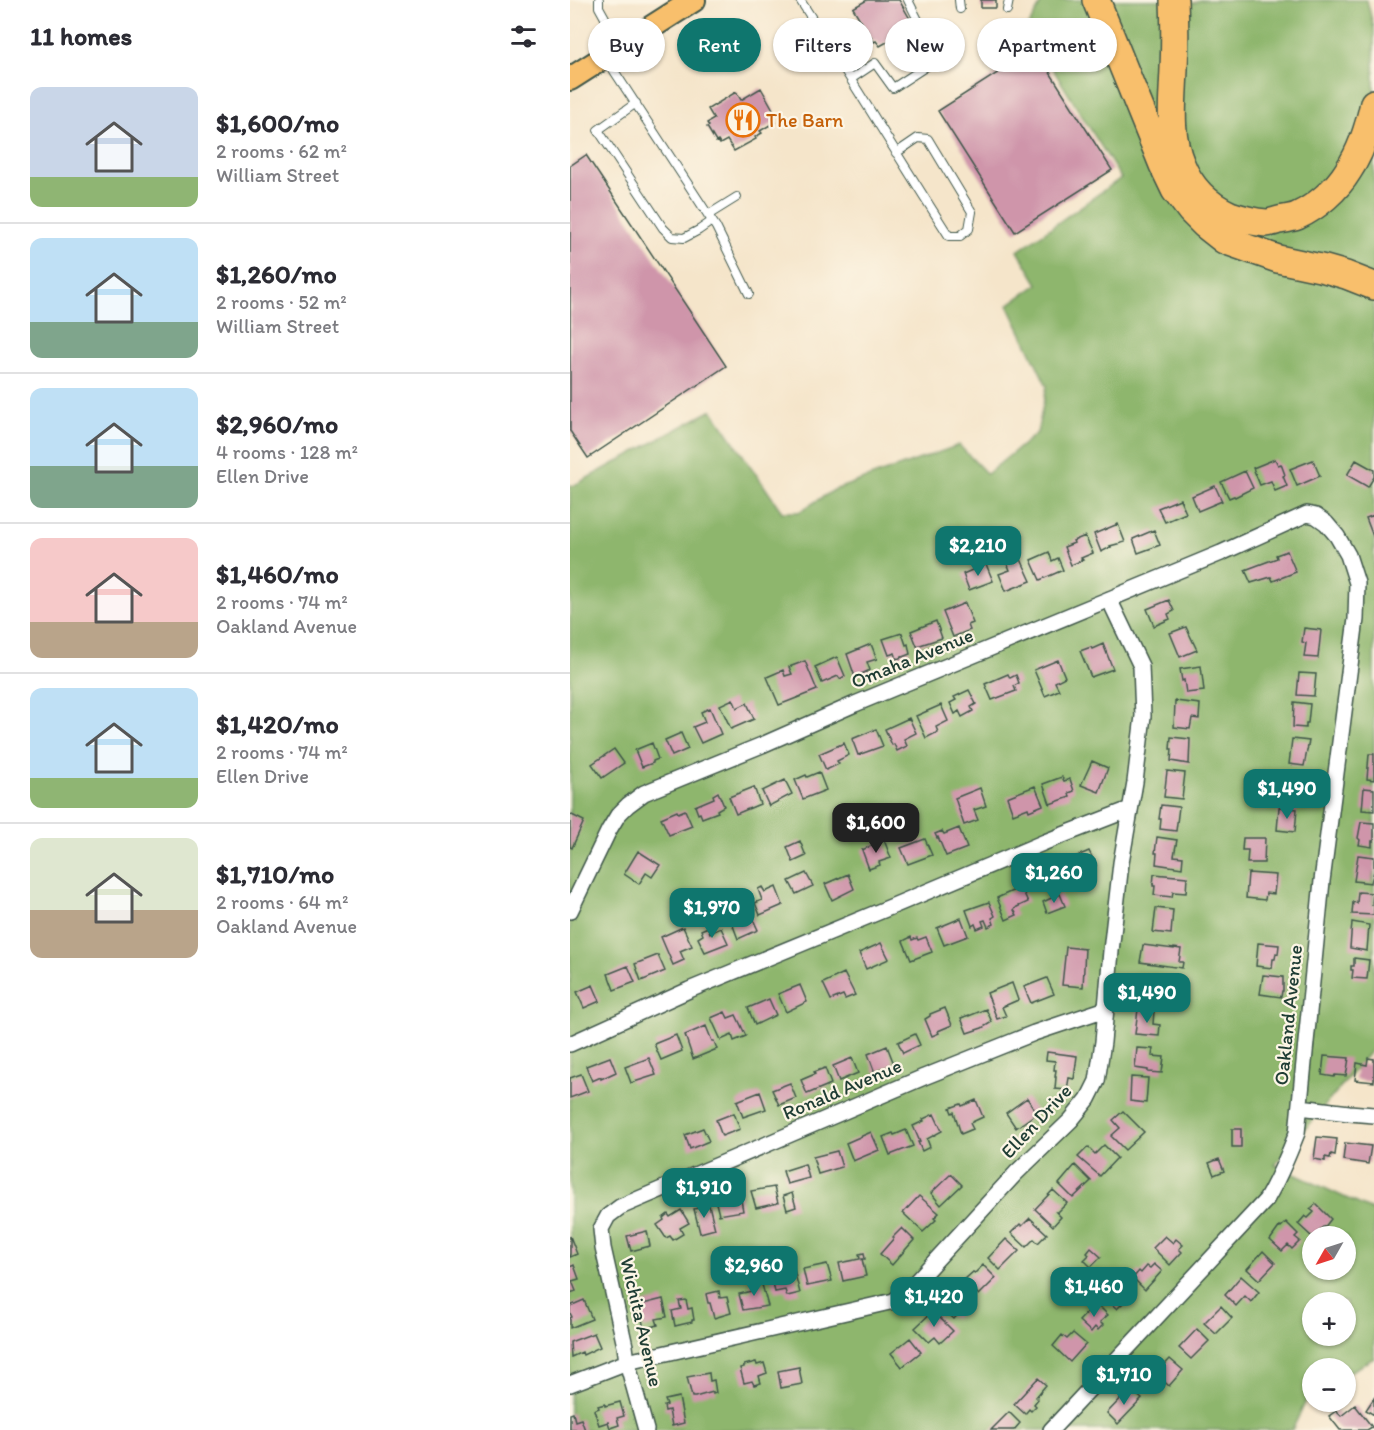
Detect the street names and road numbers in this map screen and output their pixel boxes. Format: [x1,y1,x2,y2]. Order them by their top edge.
street label: Omaha Avenue [847,623,977,693]
street label: Oakland Avenue [1269,944,1307,1086]
street label: Ronald Avenue [779,1053,905,1125]
street label: Ellen Drive [996,1079,1076,1163]
street label: Wichita Avenue [615,1255,669,1389]

